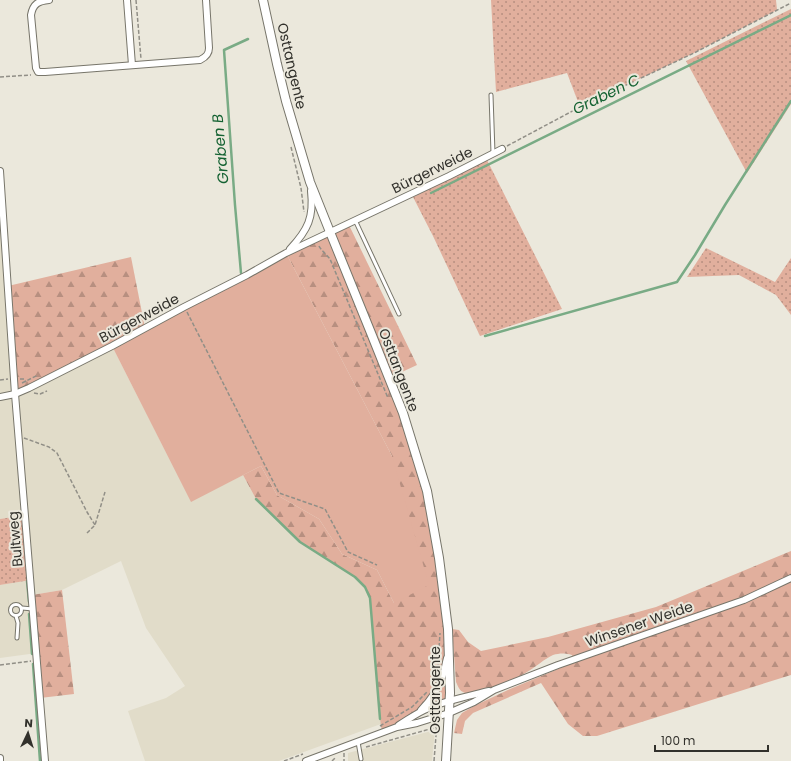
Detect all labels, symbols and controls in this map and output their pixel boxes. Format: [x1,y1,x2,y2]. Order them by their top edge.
street label: Osttangente [272,21,312,111]
water label: Graben C [569,68,644,119]
water label: Graben B [206,113,234,185]
street label: Bürgerweide [388,142,476,198]
street label: Bürgerweide [96,288,183,347]
street label: Osttangente [374,325,424,415]
street label: Bultweg [3,510,27,568]
street label: Winsener Weide [583,596,696,652]
street label: Osttangente [425,646,445,734]
north arrow [8,713,48,753]
text: N [24,715,33,731]
scale bar [655,727,768,753]
text: 100 m [661,732,695,749]

